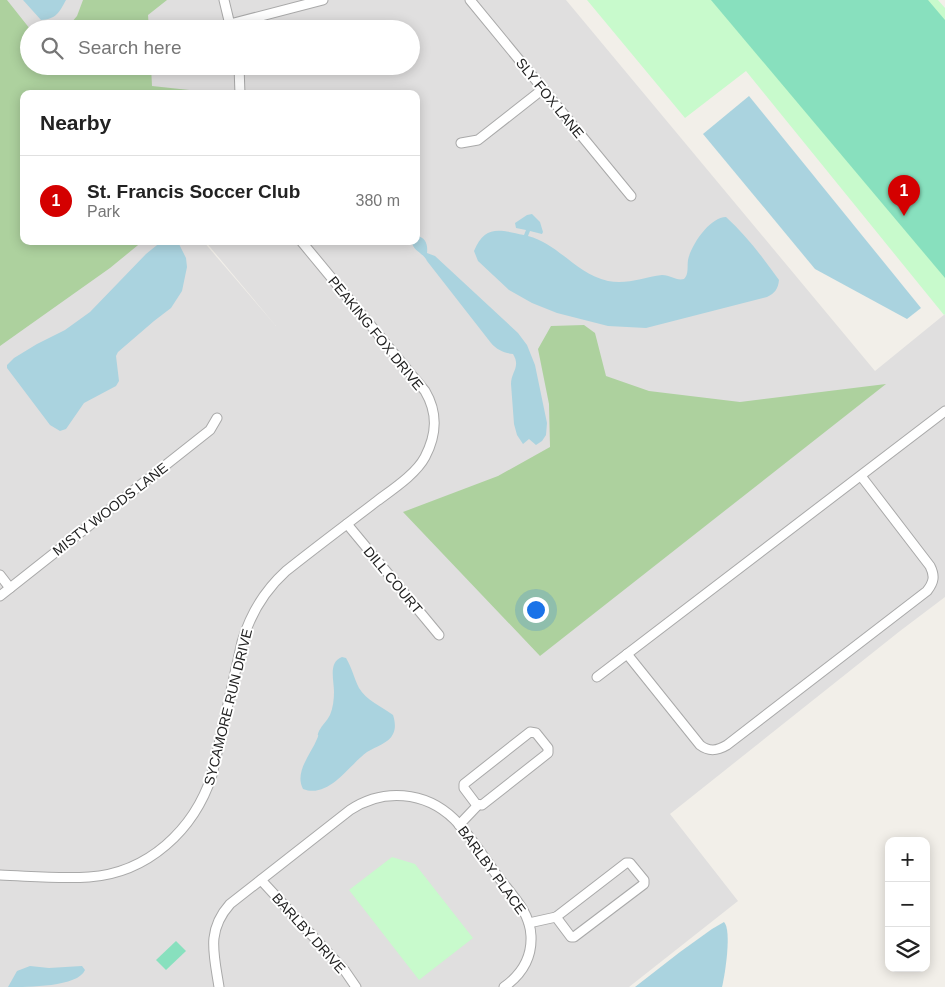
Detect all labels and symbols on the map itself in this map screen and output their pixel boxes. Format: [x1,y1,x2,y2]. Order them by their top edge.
street label: SLY FOX LANE [513,55,587,141]
pin: 1 [888,175,920,216]
street label: PEAKING FOX DRIVE [325,273,427,393]
street label: MISTY WOODS LANE [49,459,171,559]
street label: DILL COURT [360,543,426,617]
your location [523,597,549,623]
street label: SYCAMORE RUN DRIVE [201,627,255,787]
street label: BARLBY PLACE [455,823,529,917]
street label: BARLBY DRIVE [269,890,349,976]

